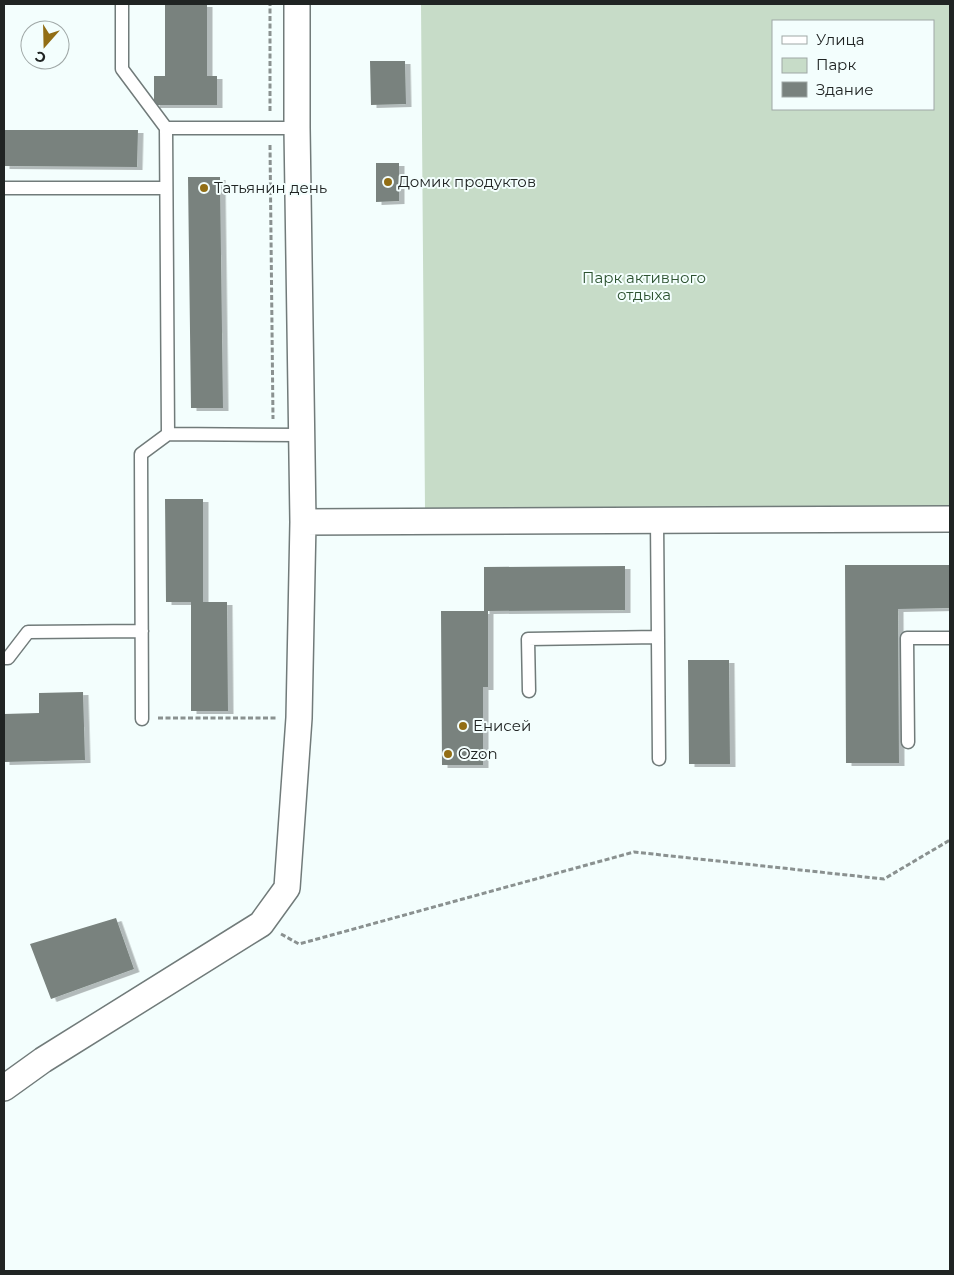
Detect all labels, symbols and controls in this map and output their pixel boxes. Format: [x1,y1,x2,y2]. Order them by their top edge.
north arrow [20,20,70,70]
legend [772,20,934,110]
text: Улица [816,30,864,49]
text: С [33,47,48,67]
text: Парк [816,55,856,74]
text: Здание [816,80,874,99]
place label: Домик продуктов [398,172,536,191]
marker: Домик продуктов [382,176,394,188]
place label: Татьянин день [214,178,327,197]
marker: Татьянин день [198,182,210,194]
park label: Парк активного отдыха [582,268,706,304]
place label: Енисей [473,716,531,735]
marker: Енисей [457,720,469,732]
place label: Ozon [458,744,498,763]
marker: Ozon [442,748,454,760]

